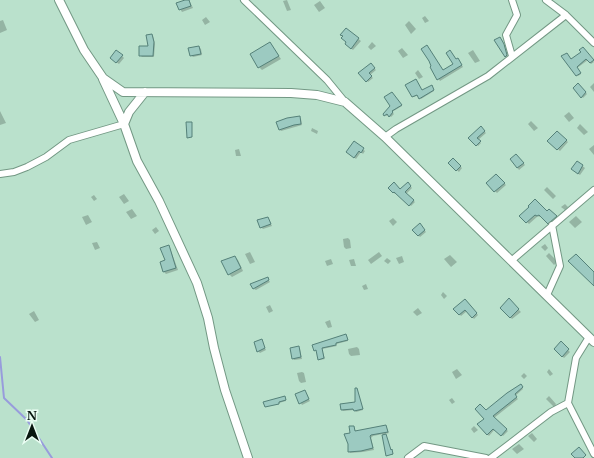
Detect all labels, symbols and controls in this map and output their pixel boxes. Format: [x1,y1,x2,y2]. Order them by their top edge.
north arrow [12,406,52,446]
text: N [27,409,38,423]

